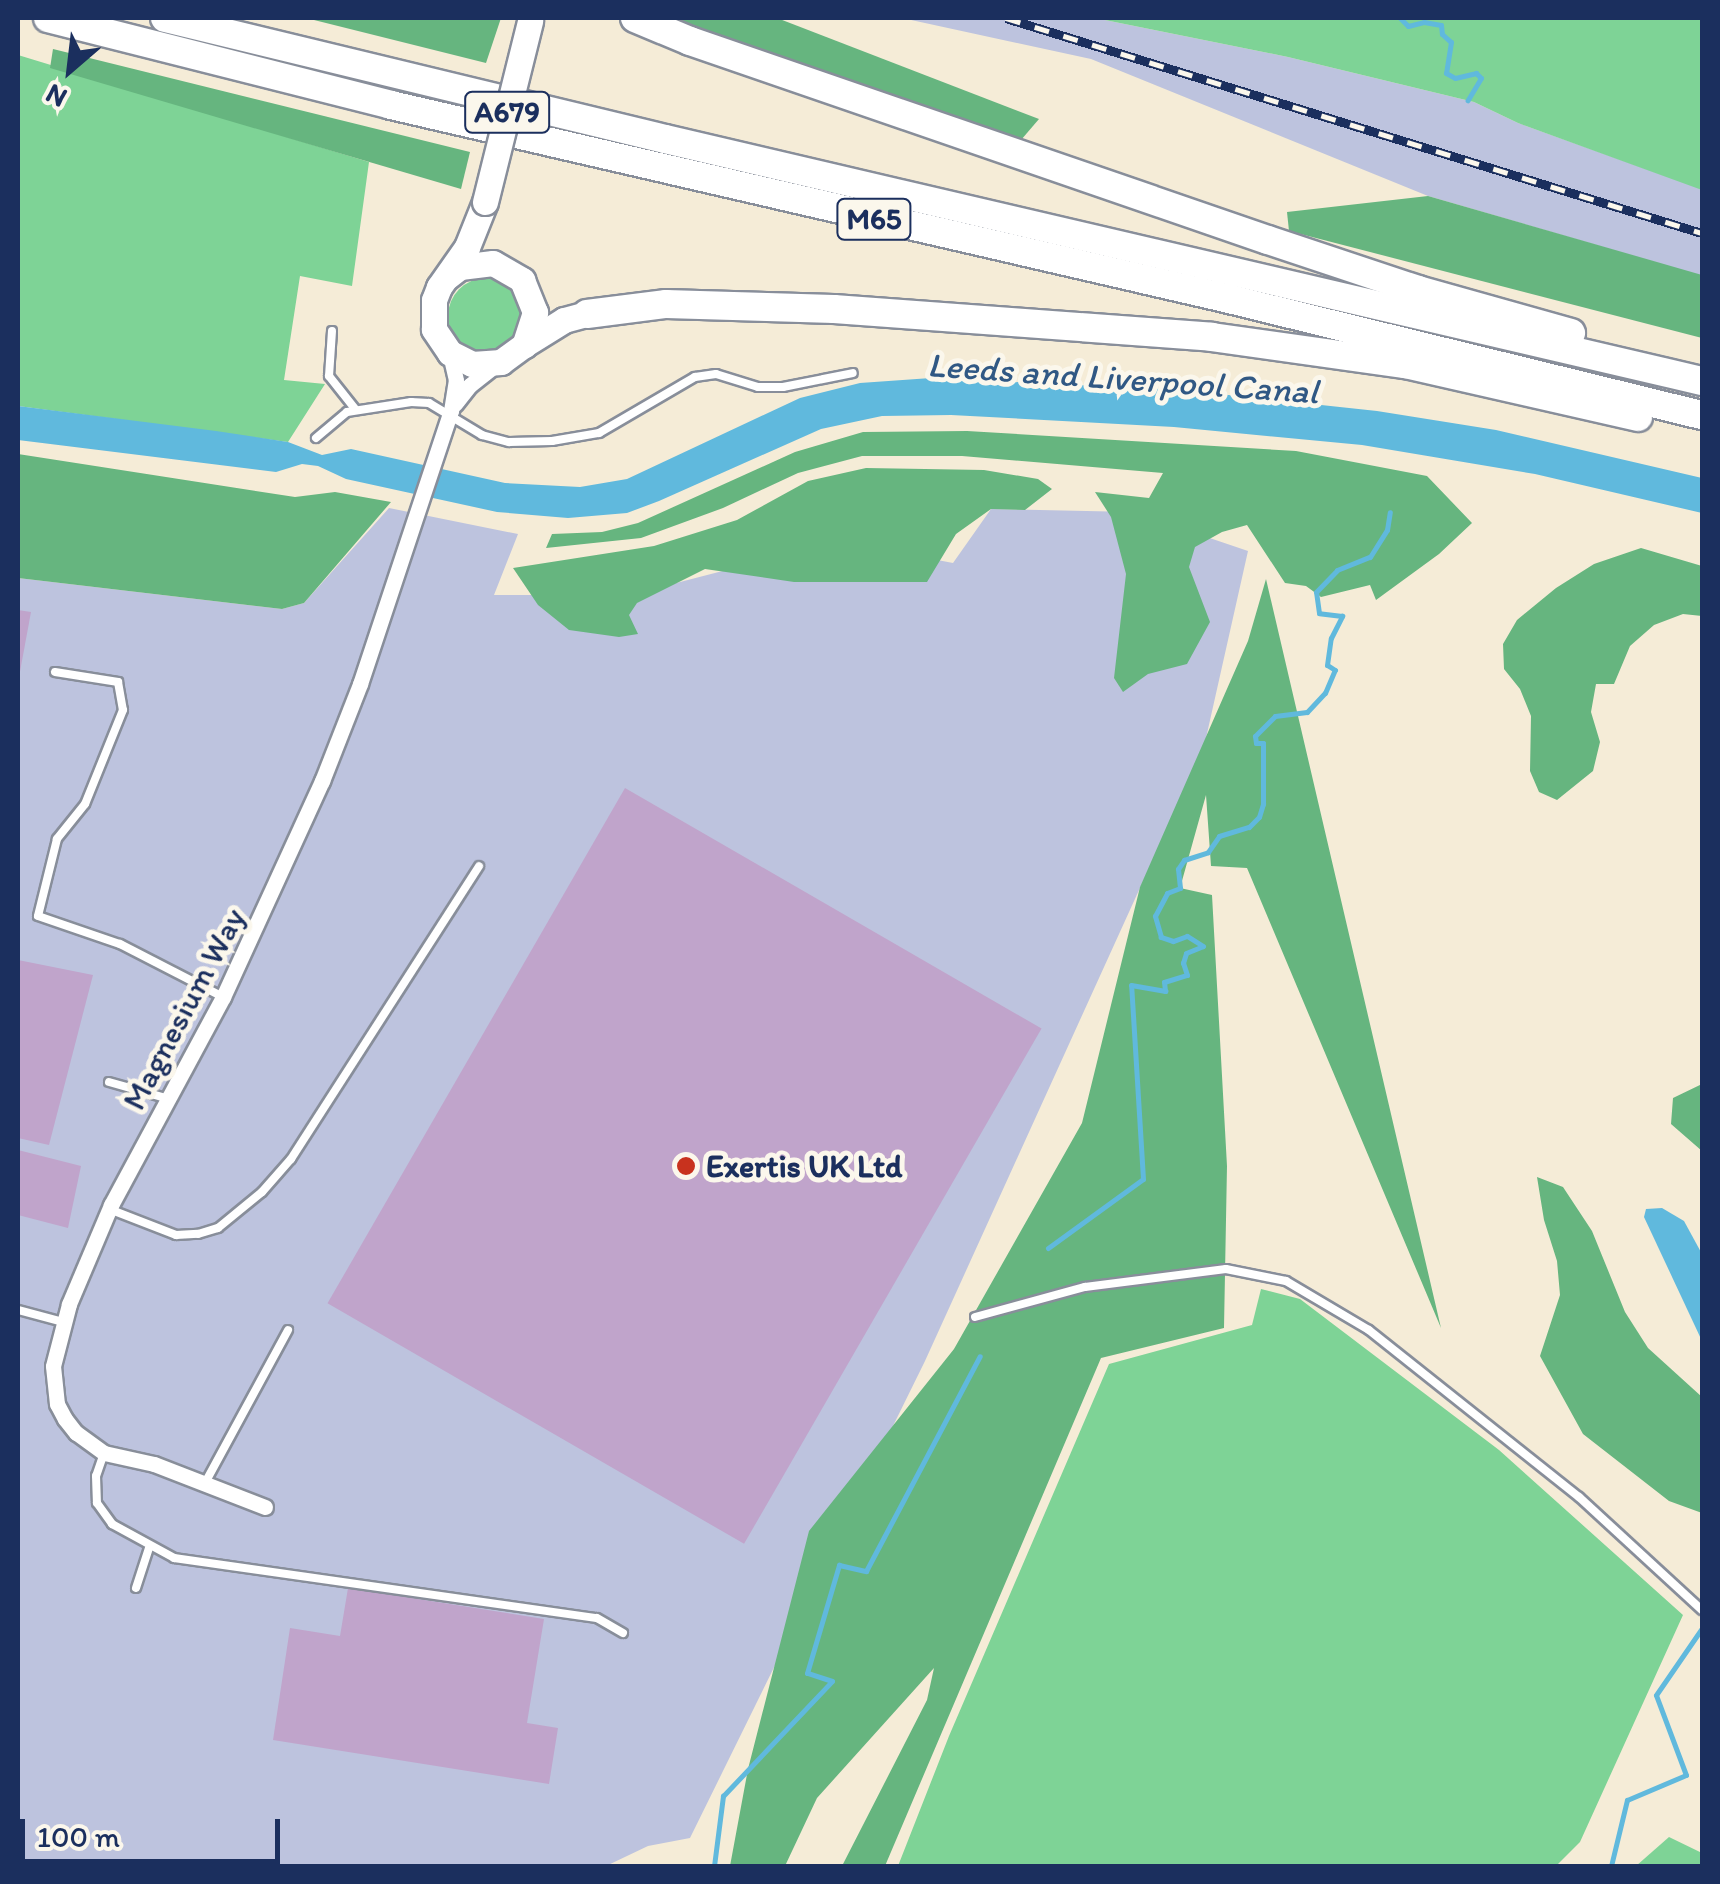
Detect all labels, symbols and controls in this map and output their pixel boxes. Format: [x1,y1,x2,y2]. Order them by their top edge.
north arrow [20,20,120,120]
text: N [40,77,72,116]
road number: A679 [462,87,552,137]
road number: M65 [834,194,914,244]
water label: Leeds and Liverpool Canal [927,343,1319,413]
street label: Magnesium Way [115,902,253,1116]
place label: Exertis UK Ltd [706,1147,902,1185]
marker: Exertis UK Ltd [675,1155,697,1177]
scale bar [25,1799,285,1861]
text: 100 m [37,1818,120,1855]

